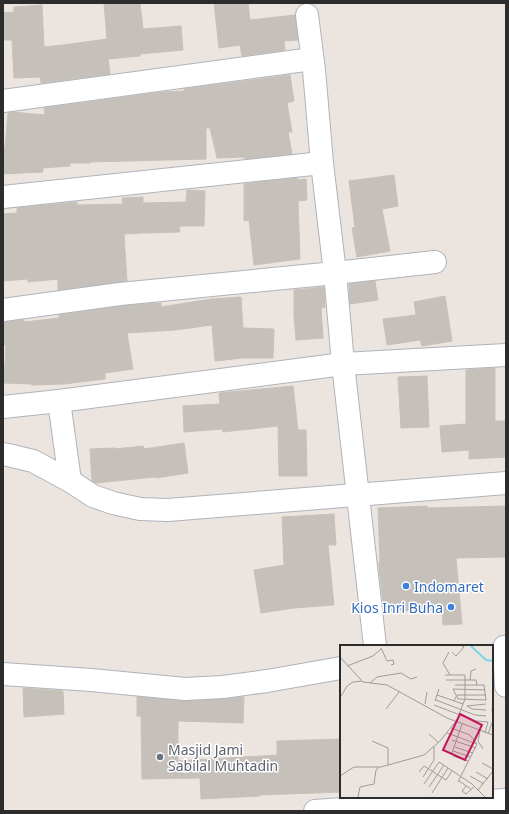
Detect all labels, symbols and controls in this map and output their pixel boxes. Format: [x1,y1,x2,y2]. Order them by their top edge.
place label: Indomaret [414,577,484,596]
marker: Indomaret [401,581,411,591]
place label: Kios Inri Buha [351,598,443,617]
marker: Kios Inri Buha [446,602,456,612]
inset map [340,645,493,798]
place label: Masjid Jami Sabilal Muhtadin [168,740,278,775]
marker: Masjid Jami Sabilal Muhtadin [155,752,165,762]

